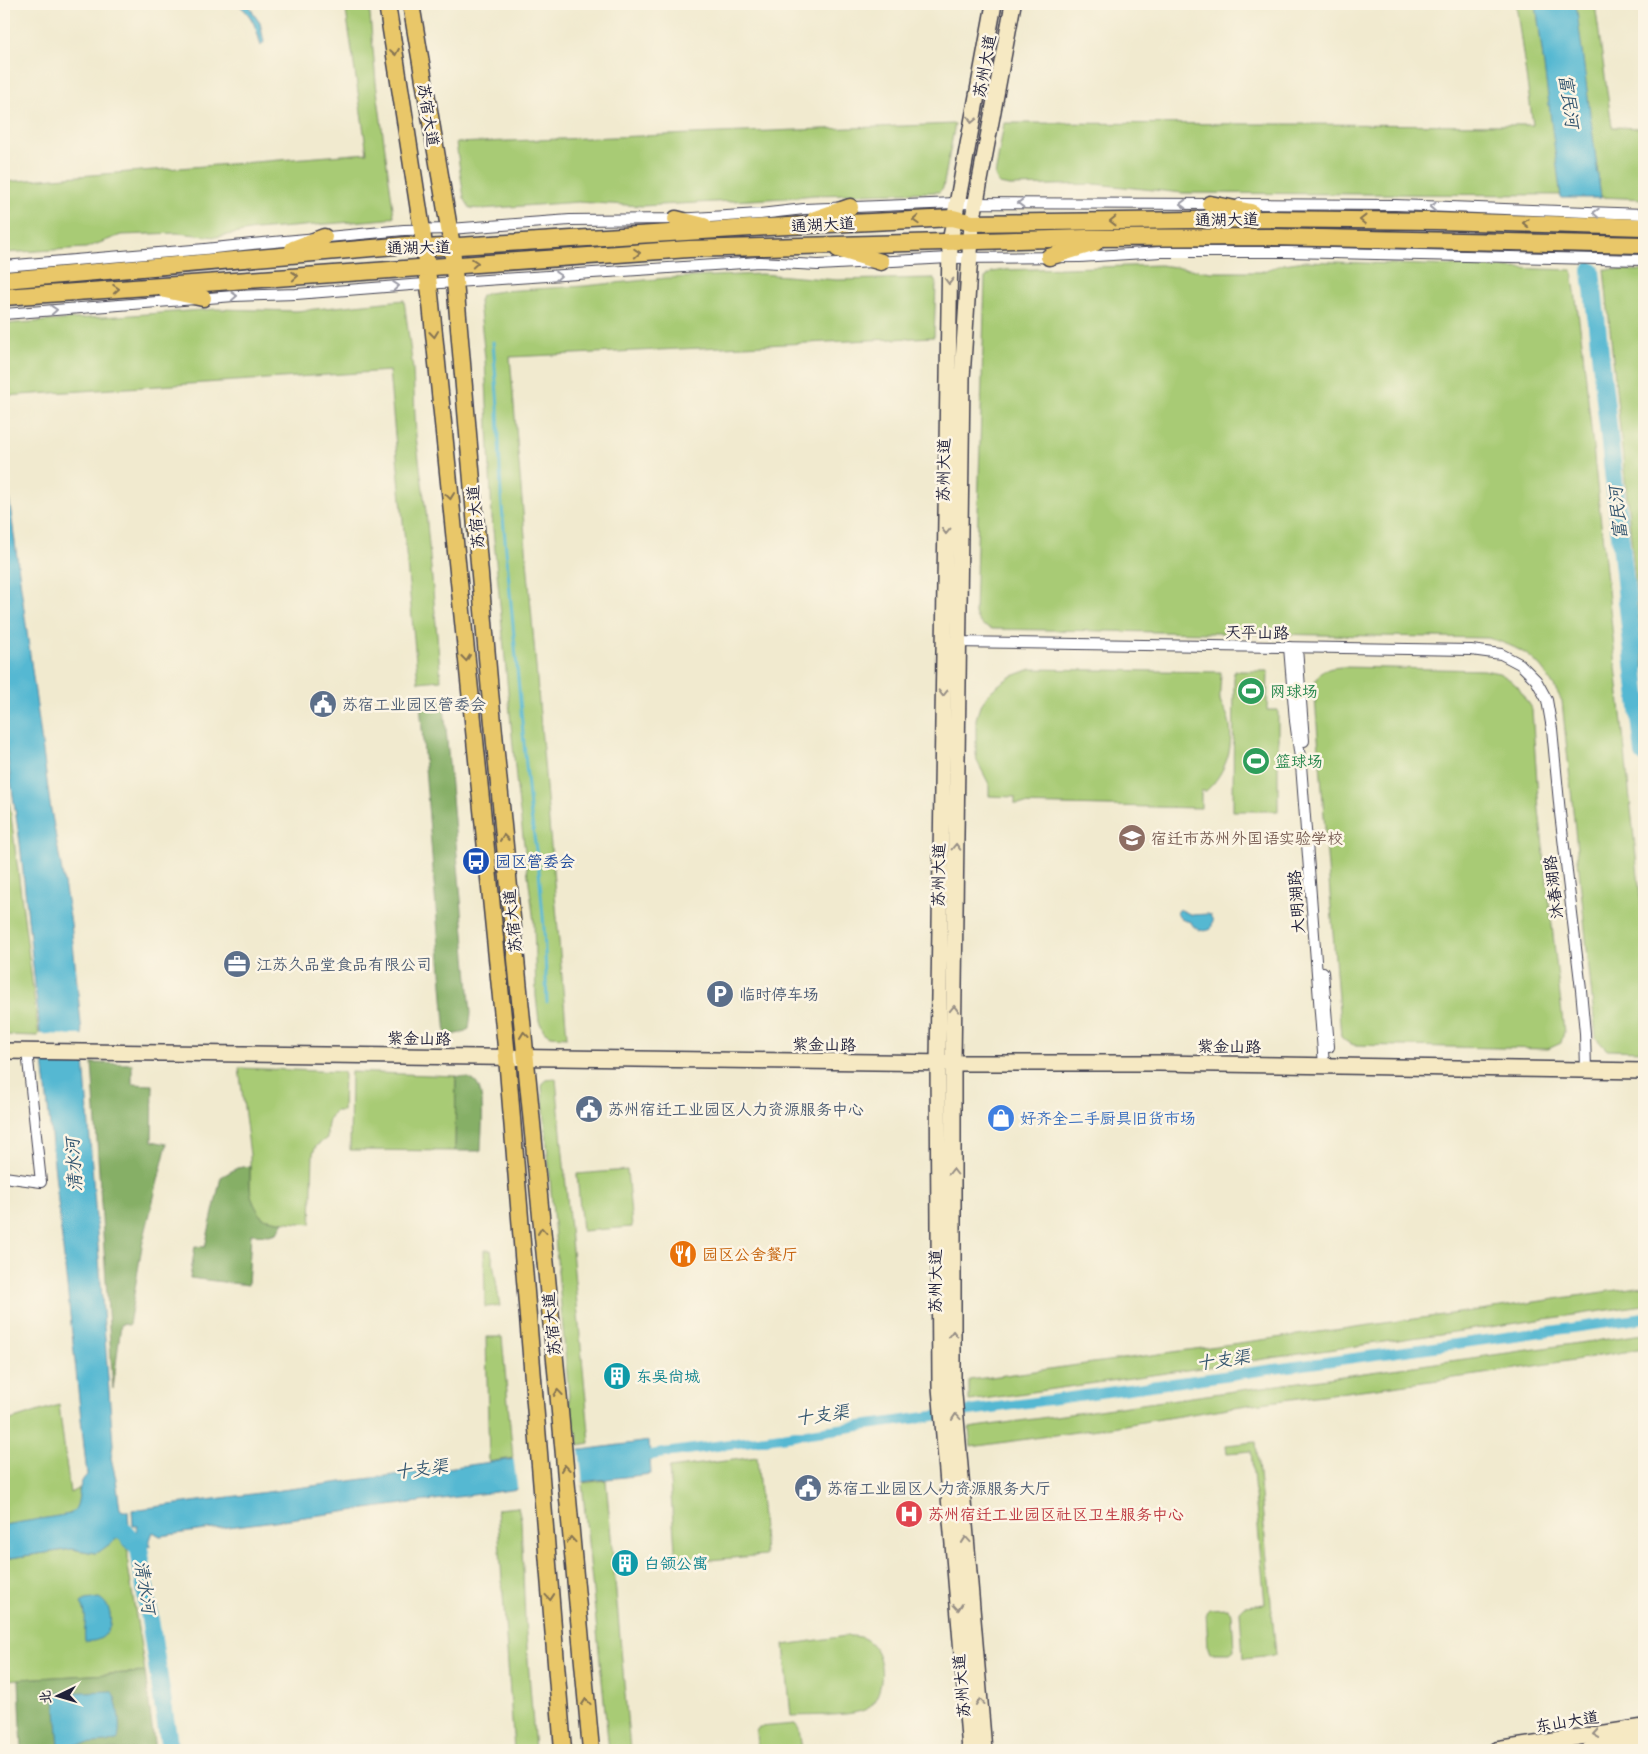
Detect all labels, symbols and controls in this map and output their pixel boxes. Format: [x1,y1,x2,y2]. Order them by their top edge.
street label: 苏州大道 [970,33,1003,100]
one-way arrow [389,48,399,56]
water label: 富民河 [1550,73,1583,133]
street label: 苏宿大道 [410,82,443,149]
one-way arrow [967,116,978,125]
one-way arrow [1016,198,1024,208]
one-way arrow [1179,199,1186,209]
one-way arrow [1429,201,1437,212]
one-way arrow [1591,207,1599,218]
street label: 通湖大道 [1195,209,1259,234]
street label: 通湖大道 [791,213,856,240]
one-way arrow [912,214,920,225]
one-way arrow [1359,215,1366,225]
one-way arrow [1109,216,1116,226]
one-way arrow [1521,218,1529,229]
street label: 通湖大道 [387,237,451,262]
one-way arrow [633,247,641,258]
one-way arrow [471,258,479,269]
one-way arrow [292,270,300,281]
one-way arrow [554,270,562,281]
one-way arrow [944,278,954,285]
one-way arrow [392,281,400,292]
one-way arrow [112,283,120,294]
one-way arrow [230,291,238,302]
one-way arrow [50,304,58,315]
one-way arrow [428,330,439,338]
street label: 苏州大道 [933,438,958,502]
water label: 富民河 [1605,482,1636,541]
street label: 苏宿大道 [463,484,492,550]
one-way arrow [444,492,455,500]
one-way arrow [941,528,951,535]
street label: 天平山路 [1225,622,1289,647]
one-way arrow [460,654,471,662]
sports icon: 网球场 [1236,676,1266,706]
place label: 网球场 [1270,682,1318,705]
public building icon: 苏宿工业园区管委会 [308,689,338,719]
one-way arrow [938,690,949,698]
place label: 苏宿工业园区管委会 [342,695,486,718]
sports icon: 篮球场 [1241,746,1271,776]
place label: 篮球场 [1275,752,1323,775]
school or university icon: 宿迁市苏州外国语实验学校 [1117,823,1147,853]
place label: 宿迁市苏州外国语实验学校 [1151,829,1343,852]
one-way arrow [499,834,510,842]
one-way arrow [951,842,961,850]
street label: 苏州大道 [928,843,953,907]
bus stop icon: 园区管委会 [461,846,491,876]
place label: 园区管委会 [495,852,575,875]
street label: 沐春湖路 [1540,854,1571,920]
street label: 大明湖路 [1285,869,1312,935]
street label: 苏宿大道 [500,888,529,954]
office icon: 江苏久品堂食品有限公司 [222,949,252,979]
place label: 江苏久品堂食品有限公司 [256,955,432,978]
parking icon: 临时停车场 [705,979,735,1009]
place label: 临时停车场 [739,985,819,1008]
one-way arrow [948,1005,959,1013]
street label: 紫金山路 [387,1028,451,1053]
one-way arrow [518,1031,529,1039]
street label: 紫金山路 [792,1034,856,1059]
street label: 紫金山路 [1197,1036,1261,1061]
public building icon: 苏州宿迁工业园区人力资源服务中心 [574,1094,604,1124]
place label: 苏州宿迁工业园区人力资源服务中心 [608,1100,864,1123]
shop icon: 好齐全二手厨具旧货市场 [986,1103,1016,1133]
place label: 好齐全二手厨具旧货市场 [1020,1109,1196,1132]
water label: 清水河 [62,1134,91,1193]
one-way arrow [948,1167,958,1175]
one-way arrow [537,1227,548,1235]
restaurant icon: 园区公舍餐厅 [668,1239,698,1269]
place label: 园区公舍餐厅 [702,1245,798,1268]
street label: 苏州大道 [926,1249,949,1313]
street label: 苏宿大道 [539,1291,568,1357]
one-way arrow [948,1330,958,1338]
water label: 十支渠 [1195,1346,1254,1379]
building icon: 东吴尚城 [602,1361,632,1391]
place label: 东吴尚城 [636,1367,700,1390]
one-way arrow [553,1389,564,1397]
water label: 十支渠 [794,1401,853,1434]
one-way arrow [951,1413,962,1421]
water label: 十支渠 [393,1456,452,1487]
one-way arrow [559,1464,570,1472]
public building icon: 苏宿工业园区人力资源服务大厅 [793,1473,823,1503]
place label: 苏宿工业园区人力资源服务大厅 [827,1479,1051,1502]
hospital icon: 苏州宿迁工业园区社区卫生服务中心 [894,1499,924,1529]
place label: 苏州宿迁工业园区社区卫生服务中心 [928,1505,1184,1528]
one-way arrow [961,1535,972,1543]
one-way arrow [566,1536,577,1544]
building icon: 白领公寓 [610,1548,640,1578]
place label: 白领公寓 [644,1554,708,1577]
water label: 清水河 [126,1559,160,1619]
one-way arrow [544,1593,555,1601]
one-way arrow [952,1604,963,1612]
street label: 苏州大道 [949,1653,978,1719]
north arrow [32,1672,82,1722]
text: 北 [36,1689,58,1705]
one-way arrow [581,1697,592,1705]
one-way arrow [975,1697,986,1705]
street label: 东山大道 [1534,1707,1601,1740]
one-way arrow [1592,1728,1600,1738]

